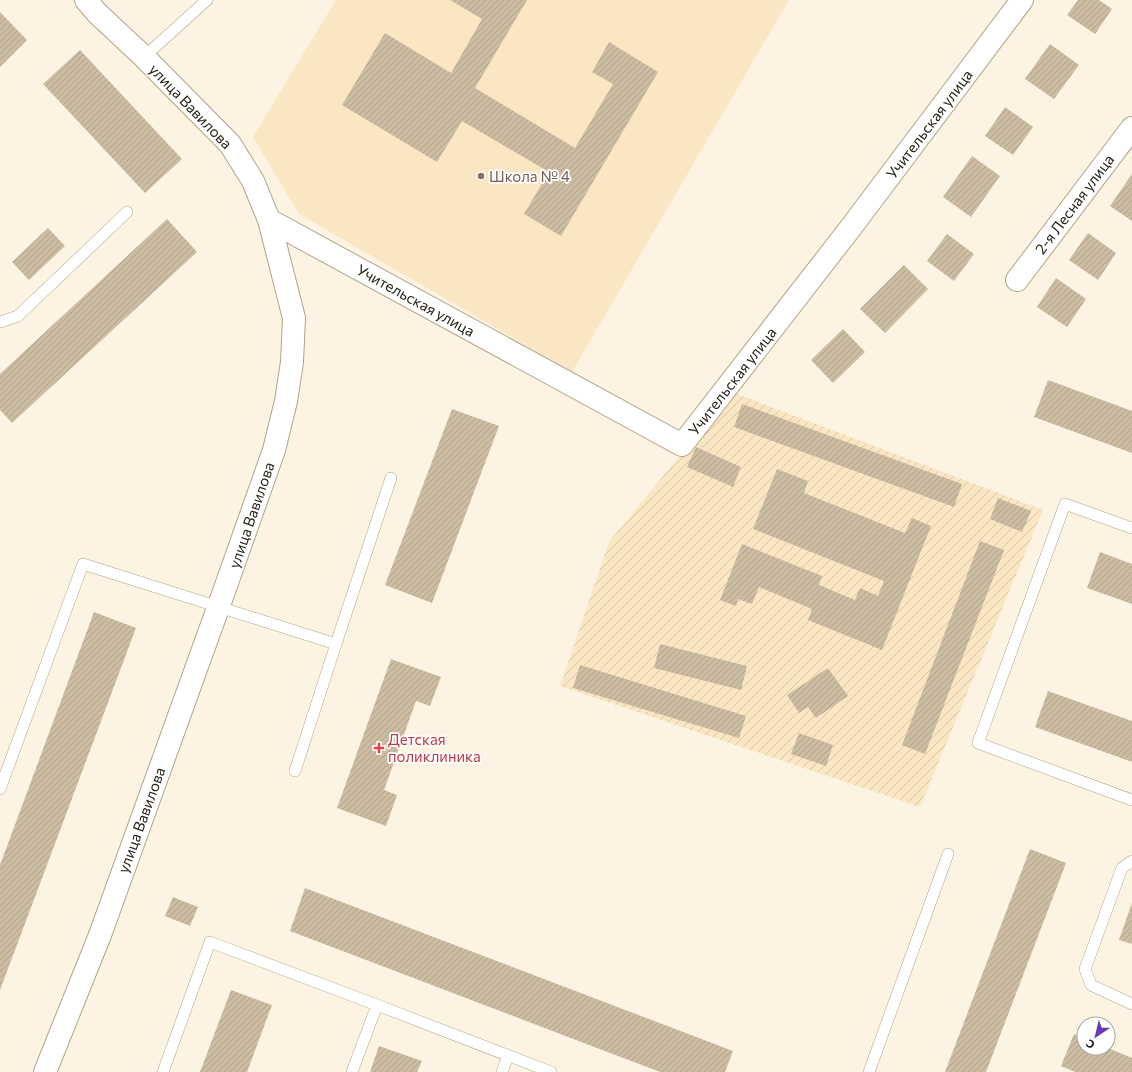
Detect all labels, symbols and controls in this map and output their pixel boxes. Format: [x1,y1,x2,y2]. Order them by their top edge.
street label: улица Вавилова [146,60,236,152]
street label: Учительская улица [882,66,976,182]
street label: 2-я Лесная улица [1031,151,1117,257]
place label: Школа № 4 [489,167,570,185]
marker: Школа № 4 [476,171,486,181]
street label: Учительская улица [354,260,478,340]
street label: Учительская улица [684,323,780,439]
street label: улица Вавилова [224,459,278,571]
place label: Детская поликлиника [388,730,481,765]
marker: Детская поликлиника [373,742,385,754]
street label: улица Вавилова [114,765,168,875]
north arrow [1076,1016,1116,1056]
text: С [1083,1037,1097,1052]

